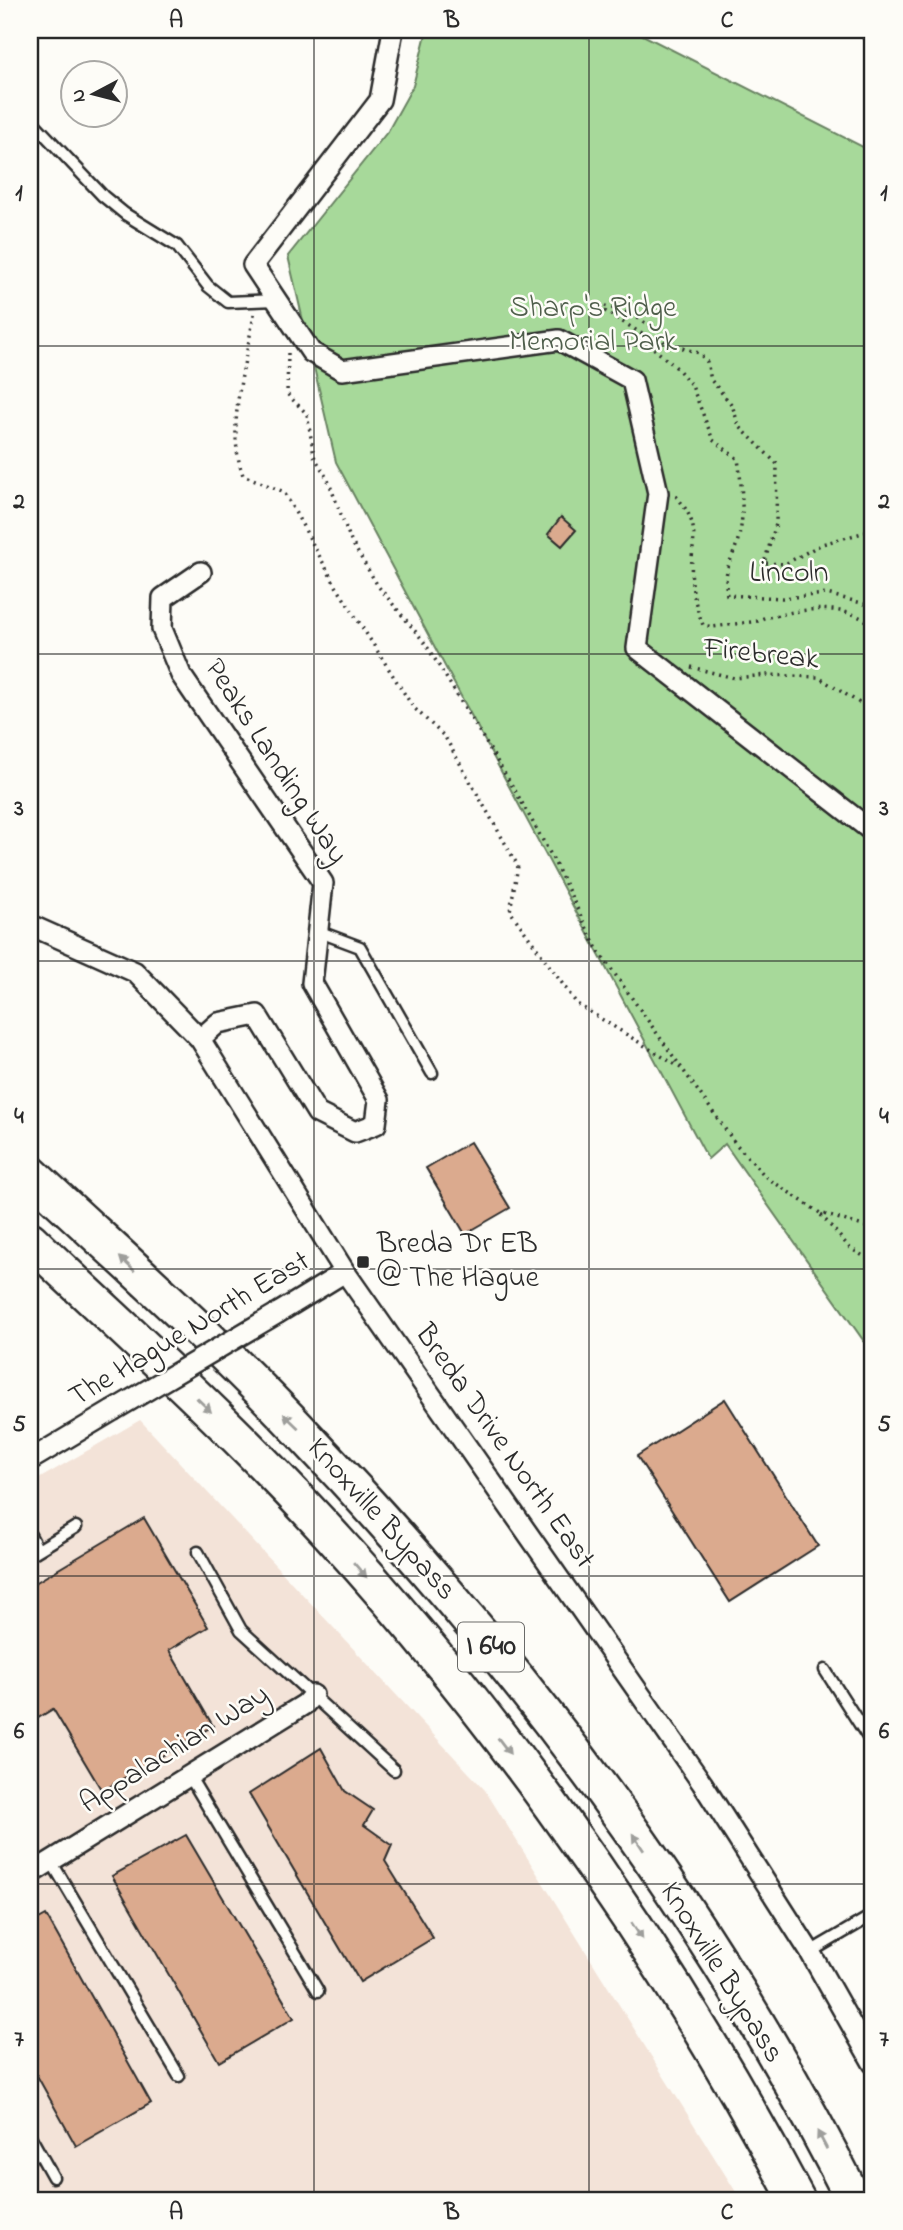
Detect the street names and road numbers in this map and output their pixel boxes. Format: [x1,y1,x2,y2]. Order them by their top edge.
street label: Lincoln [749,552,829,596]
street label: Firebreak [700,627,822,683]
street label: Peaks Landing Way [192,650,358,874]
street label: The Hague North East [61,1241,319,1419]
street label: Breda Drive North East [402,1315,605,1579]
street label: Knoxville Bypass [296,1429,466,1611]
road number: I 640 [458,1622,524,1672]
street label: Appalachian Way [72,1674,278,1826]
street label: Knoxville Bypass [648,1874,794,2072]

